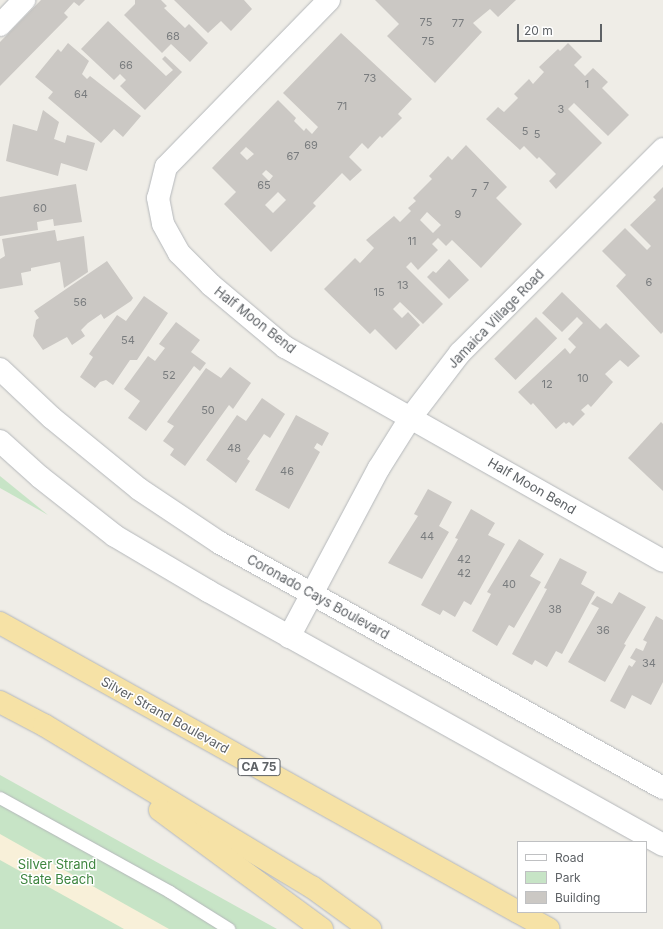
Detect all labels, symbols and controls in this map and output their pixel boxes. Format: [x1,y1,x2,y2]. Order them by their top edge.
house number: 75 [420,15,432,29]
house number: 77 [452,16,464,30]
scale bar [519,16,604,42]
text: 20 m [524,23,553,38]
house number: 68 [166,29,180,43]
house number: 75 [422,34,434,48]
house number: 66 [119,58,133,72]
house number: 73 [364,71,376,85]
house number: 1 [585,77,589,91]
house number: 64 [74,87,88,101]
house number: 71 [337,99,347,113]
house number: 3 [558,102,564,116]
house number: 5 [522,124,528,138]
house number: 5 [534,127,540,141]
house number: 69 [304,138,318,152]
house number: 67 [286,149,300,163]
house number: 65 [257,178,271,192]
house number: 7 [483,179,489,193]
house number: 7 [471,186,477,200]
house number: 60 [33,201,47,215]
house number: 9 [455,207,461,221]
house number: 11 [408,234,416,248]
street label: Jamaica Village Road [445,266,547,372]
house number: 6 [646,275,652,289]
house number: 13 [397,278,409,292]
street label: Half Moon Bend [211,283,299,357]
house number: 15 [373,285,385,299]
house number: 56 [73,295,87,309]
house number: 54 [121,333,135,347]
house number: 52 [162,368,176,382]
house number: 10 [577,371,589,385]
house number: 12 [541,377,553,391]
house number: 50 [201,403,215,417]
house number: 48 [227,441,241,455]
street label: Half Moon Bend [485,455,579,517]
house number: 46 [280,464,294,478]
house number: 44 [420,529,434,543]
street label: Coronado Cays Boulevard [244,551,392,643]
house number: 42 [457,552,471,566]
house number: 42 [457,566,471,580]
house number: 40 [502,577,516,591]
house number: 38 [548,602,562,616]
house number: 36 [596,623,610,637]
house number: 34 [642,656,656,670]
street label: Silver Strand Boulevard [98,673,232,757]
road number: CA 75 [237,757,281,777]
legend [517,841,647,913]
text: Road [555,850,584,865]
park label: Silver Strand State Beach [18,857,96,888]
text: Park [555,870,581,885]
text: Building [555,890,600,905]

